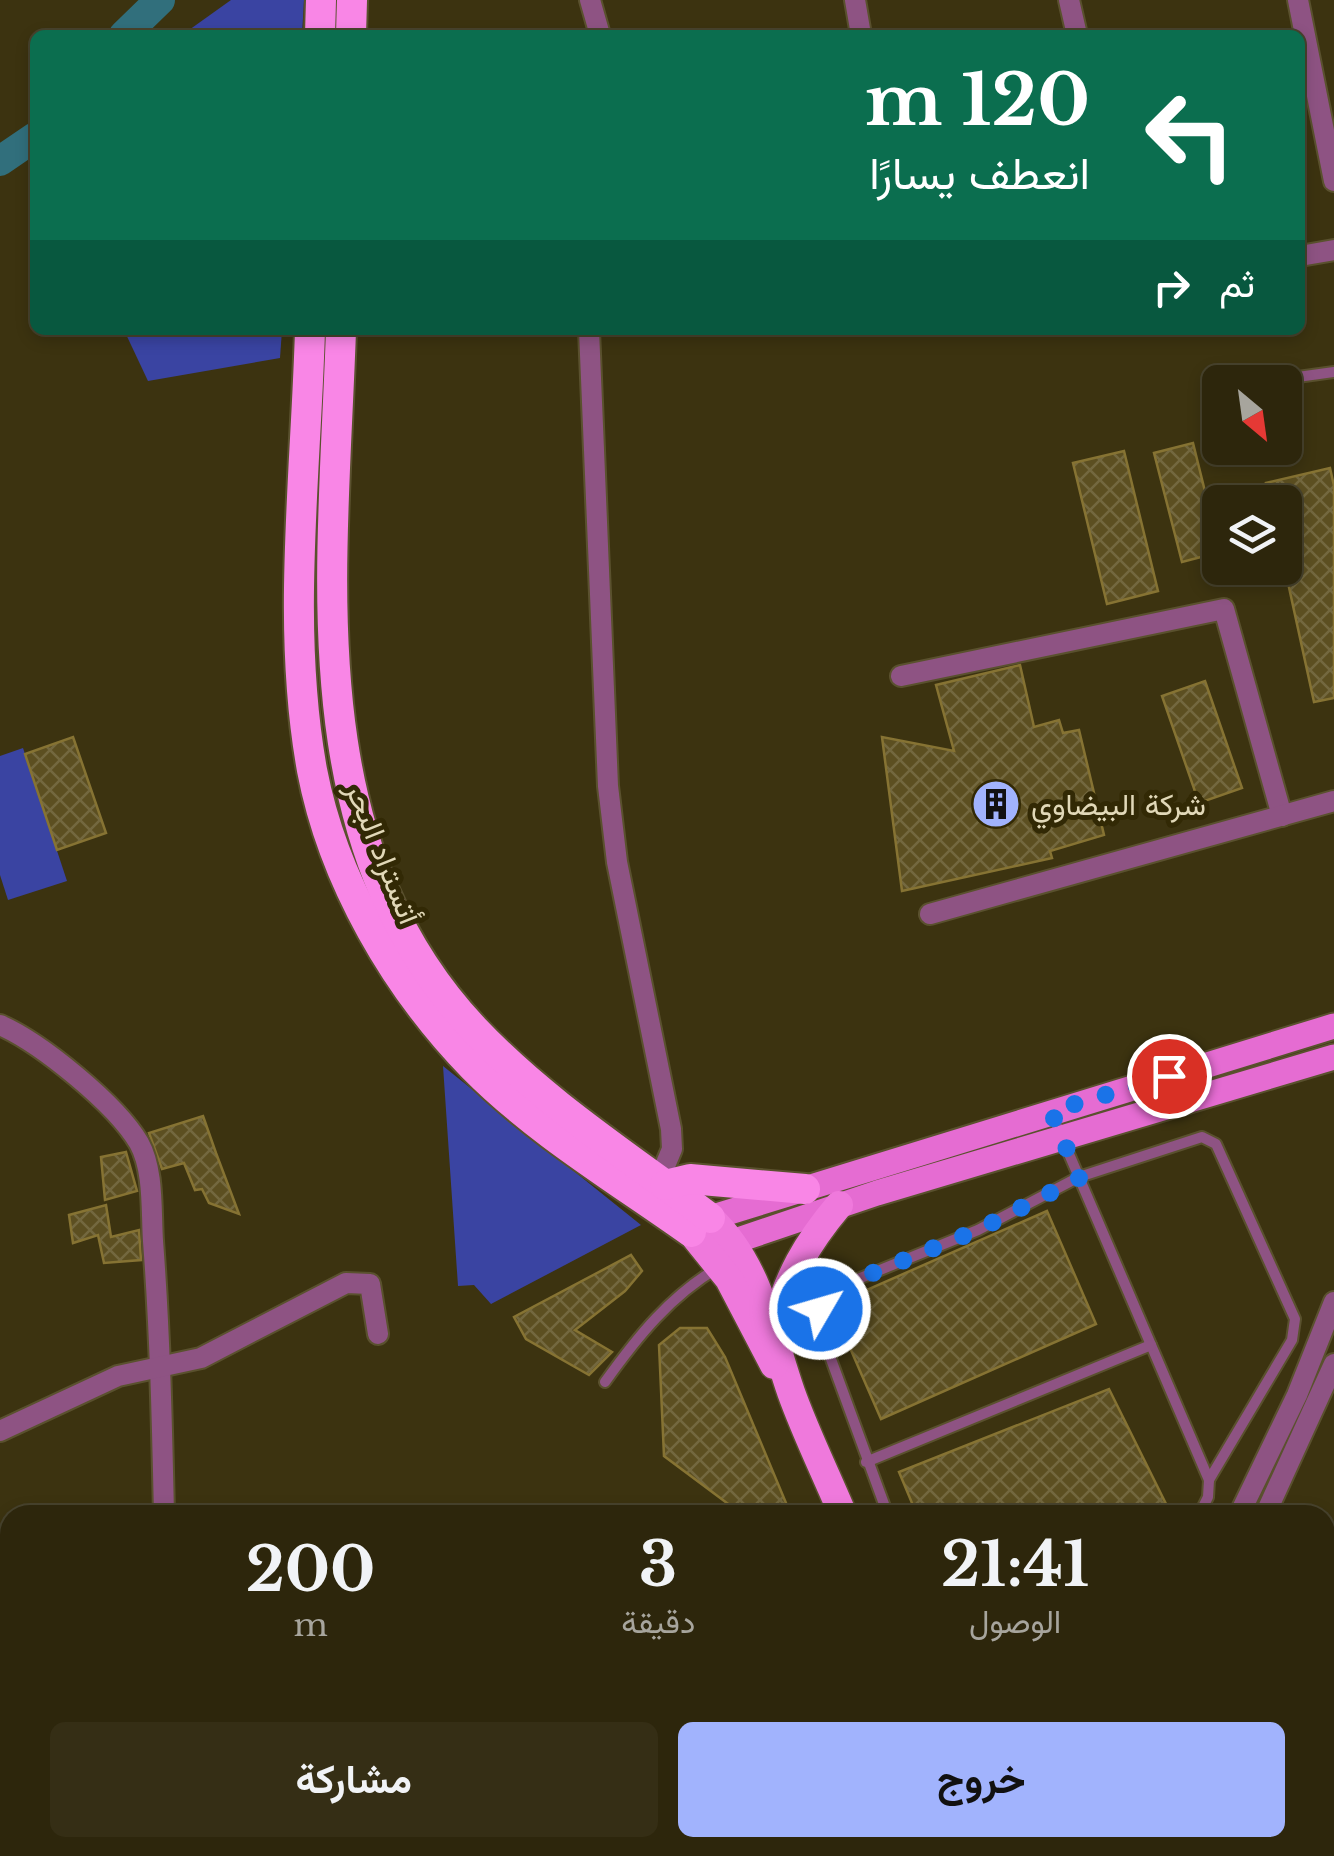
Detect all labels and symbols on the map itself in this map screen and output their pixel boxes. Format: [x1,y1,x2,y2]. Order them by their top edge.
north arrow [1202,365,1302,465]
street label: أتستراد البحر [337,776,428,929]
building icon: شركة البيضاوي [970,778,1022,830]
place label: شركة البيضاوي [1031,786,1206,829]
pin [1127,1034,1212,1119]
position arrow [768,1257,872,1361]

